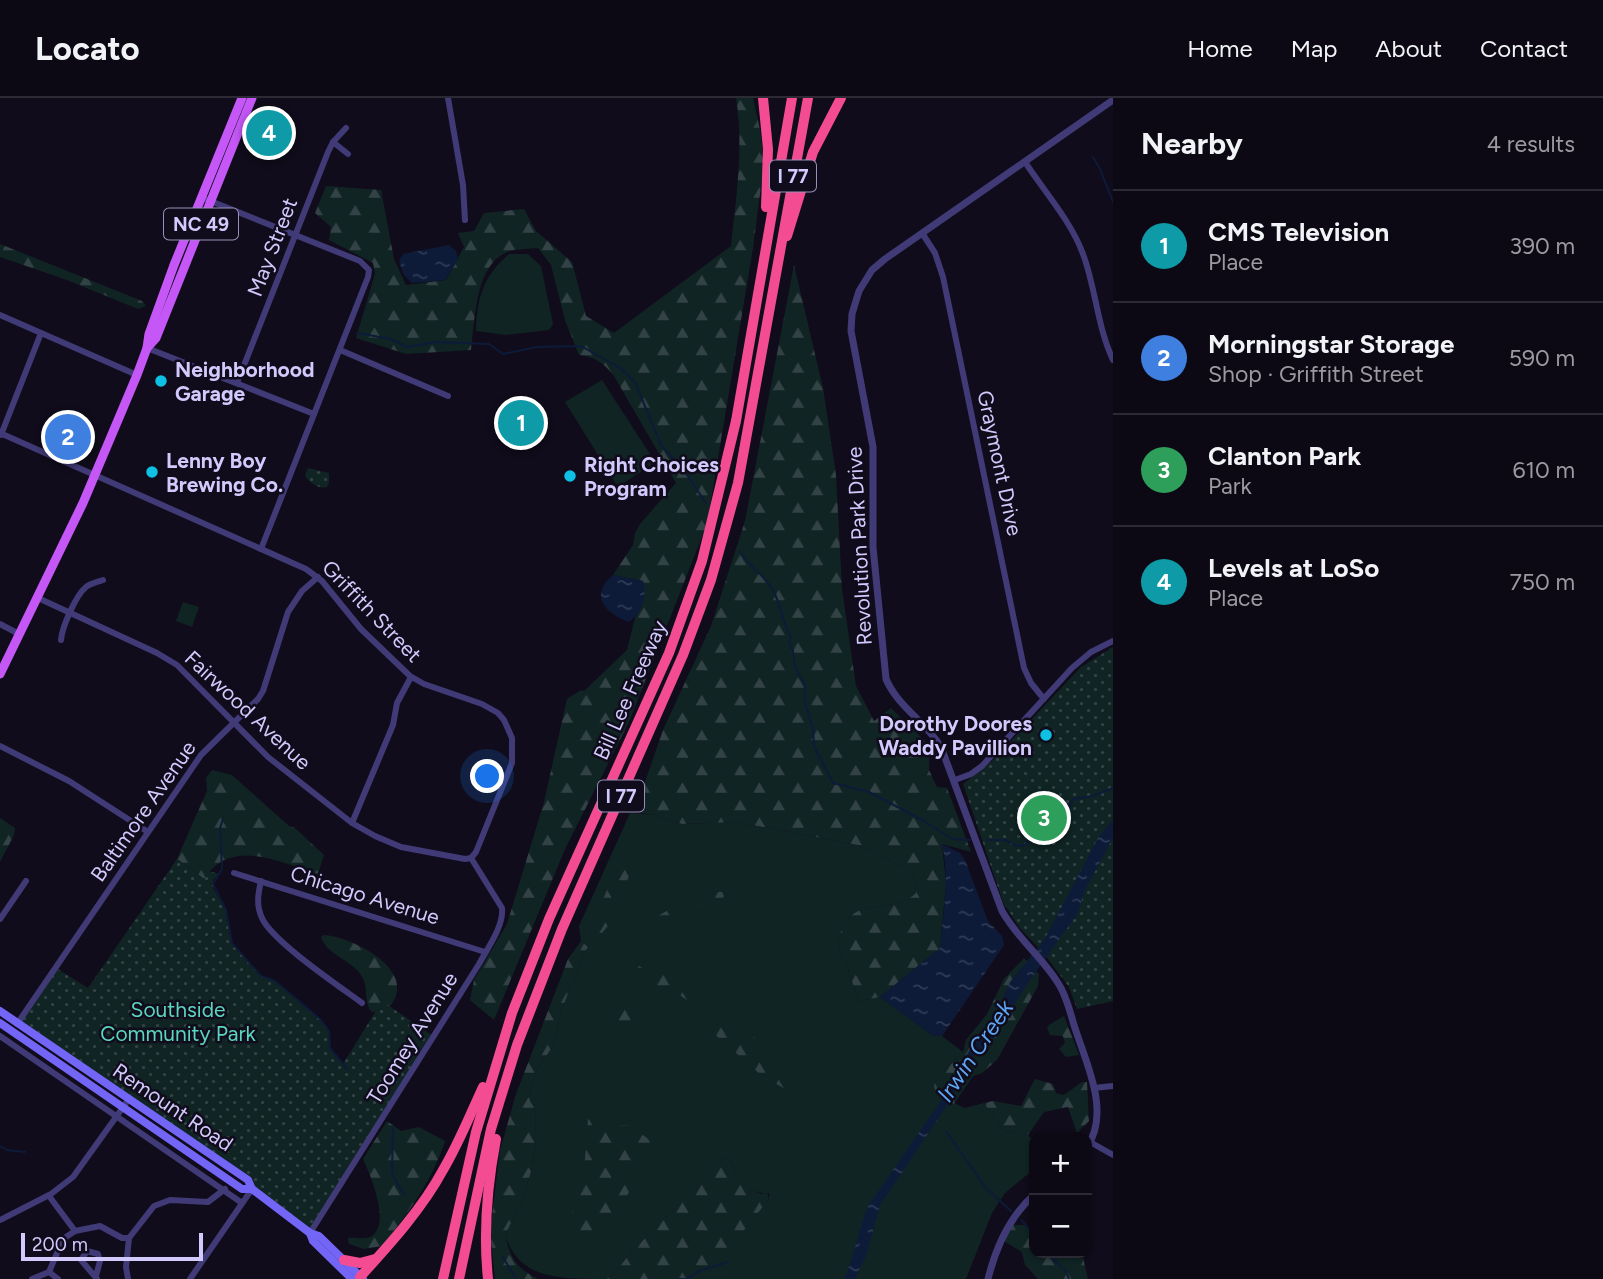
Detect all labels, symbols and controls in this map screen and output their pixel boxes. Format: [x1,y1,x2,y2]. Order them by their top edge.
text: Locato [35,29,140,68]
text: Home [1187,34,1253,63]
text: Map [1291,34,1337,63]
text: About [1375,34,1442,63]
text: Contact [1480,34,1568,63]
pin: 4 [246,107,292,159]
text: Nearby [1141,125,1243,162]
text: 4 results [1487,130,1575,158]
road number: I 77 [770,160,816,192]
street label: May Street [242,194,302,300]
road number: NC 49 [164,208,238,240]
text: CMS Television [1208,216,1389,248]
text: 1 [1159,232,1169,260]
text: 390 m [1509,232,1575,260]
text: Place [1208,248,1263,276]
text: Morningstar Storage [1208,328,1454,360]
text: 2 [1157,344,1171,372]
text: 590 m [1509,344,1575,372]
place label: Neighborhood Garage [175,357,315,406]
text: Shop · Griffith Street [1208,360,1424,388]
marker: Neighborhood Garage [153,373,169,389]
street label: Graymont Drive [972,388,1028,538]
pin: 1 [498,397,544,449]
pin: 2 [45,411,91,463]
text: Clanton Park [1208,440,1361,472]
street label: Revolution Park Drive [841,446,877,646]
place label: Lenny Boy Brewing Co. [166,448,283,497]
place label: Right Choices Program [584,452,719,501]
text: 3 [1158,456,1170,484]
text: 610 m [1512,456,1575,484]
marker: Lenny Boy Brewing Co. [144,464,160,480]
marker: Right Choices Program [562,468,578,484]
text: Park [1208,472,1252,500]
text: Levels at LoSo [1208,552,1379,584]
street label: Griffith Street [317,555,427,667]
text: 4 [1157,568,1171,596]
text: 750 m [1509,568,1575,596]
text: Place [1208,584,1263,612]
street label: Bill Lee Freeway [588,616,672,764]
street label: Fairwood Avenue [180,645,316,775]
place label: Dorothy Doores Waddy Pavillion [878,711,1032,760]
marker: Dorothy Doores Waddy Pavillion [1038,727,1054,743]
street label: Baltimore Avenue [85,736,201,886]
your location [470,759,504,793]
road number: I 77 [598,780,644,811]
pin: 3 [1021,792,1067,844]
street label: Chicago Avenue [287,860,443,930]
street label: Toomey Avenue [361,967,463,1109]
water label: Irwin Creek [931,994,1020,1107]
park label: Southside Community Park [100,997,257,1046]
street label: Remount Road [108,1058,238,1156]
map controls [1029,1132,1092,1258]
button: + [1029,1132,1092,1195]
button: − [1029,1195,1092,1258]
scale bar [21,1230,203,1262]
text: 200 m [32,1233,88,1256]

